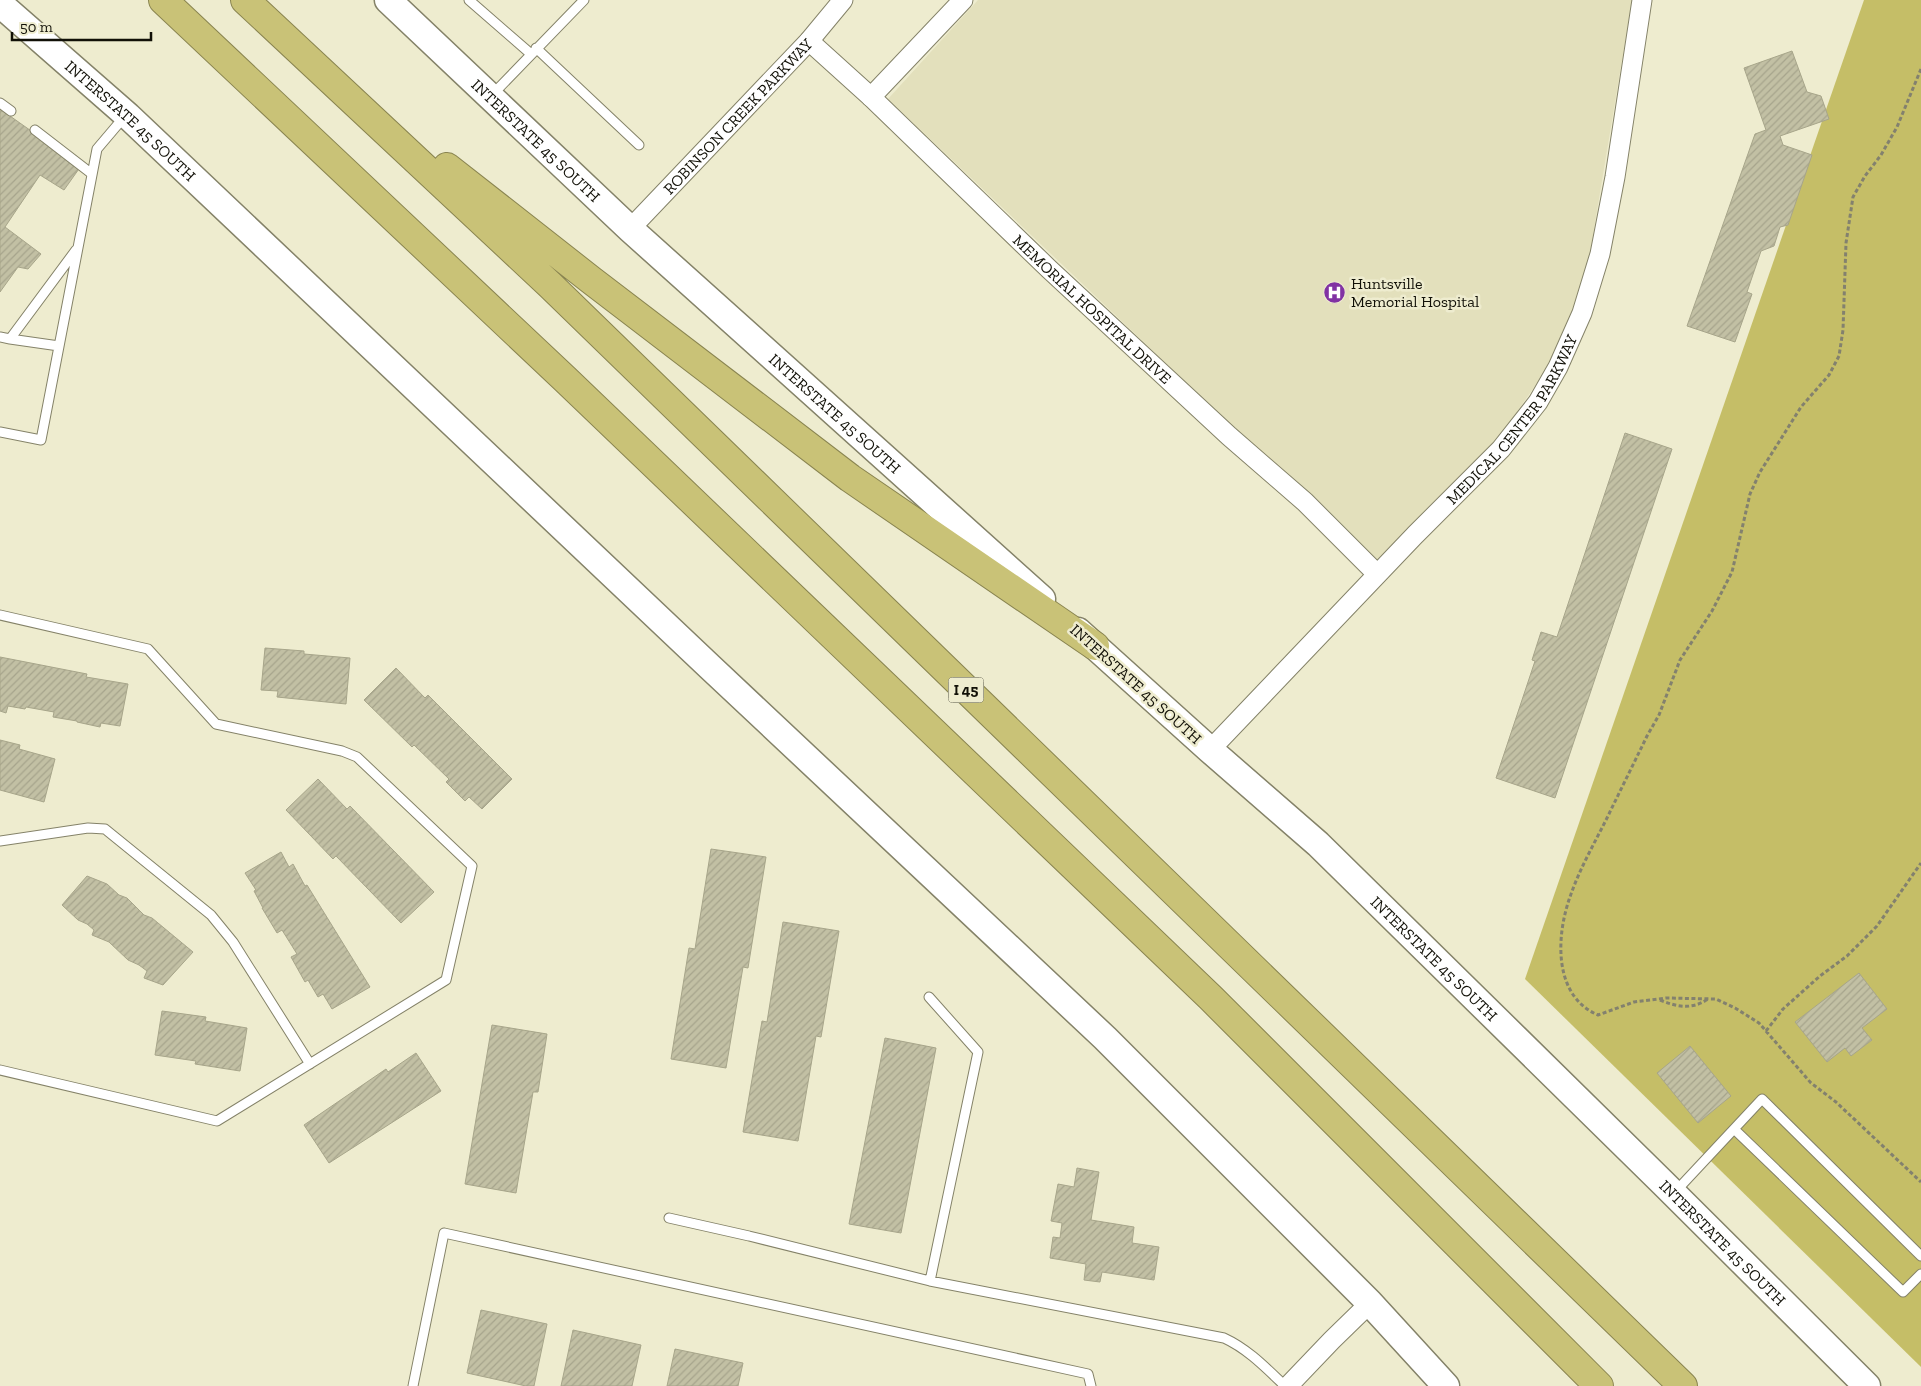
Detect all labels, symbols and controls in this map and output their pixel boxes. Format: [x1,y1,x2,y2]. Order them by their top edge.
scale bar [12,10,151,42]
text: 50 m [20,18,53,36]
street label: ROBINSON CREEK PARKWAY [659,34,816,198]
street label: INTERSTATE 45 SOUTH [61,56,200,185]
street label: INTERSTATE 45 SOUTH [468,75,605,206]
street label: MEMORIAL HOSPITAL DRIVE [1009,230,1176,387]
place label: Huntsville Memorial Hospital [1351,274,1479,311]
hospital icon: Huntsville Memorial Hospital [1323,280,1347,304]
street label: MEDICAL CENTER PARKWAY [1442,331,1581,508]
street label: INTERSTATE 45 SOUTH [766,349,905,477]
street label: INTERSTATE 45 SOUTH [1066,620,1206,748]
road number: I 45 [948,678,984,702]
street label: INTERSTATE 45 SOUTH [1367,892,1502,1025]
street label: INTERSTATE 45 SOUTH [1656,1176,1790,1309]

